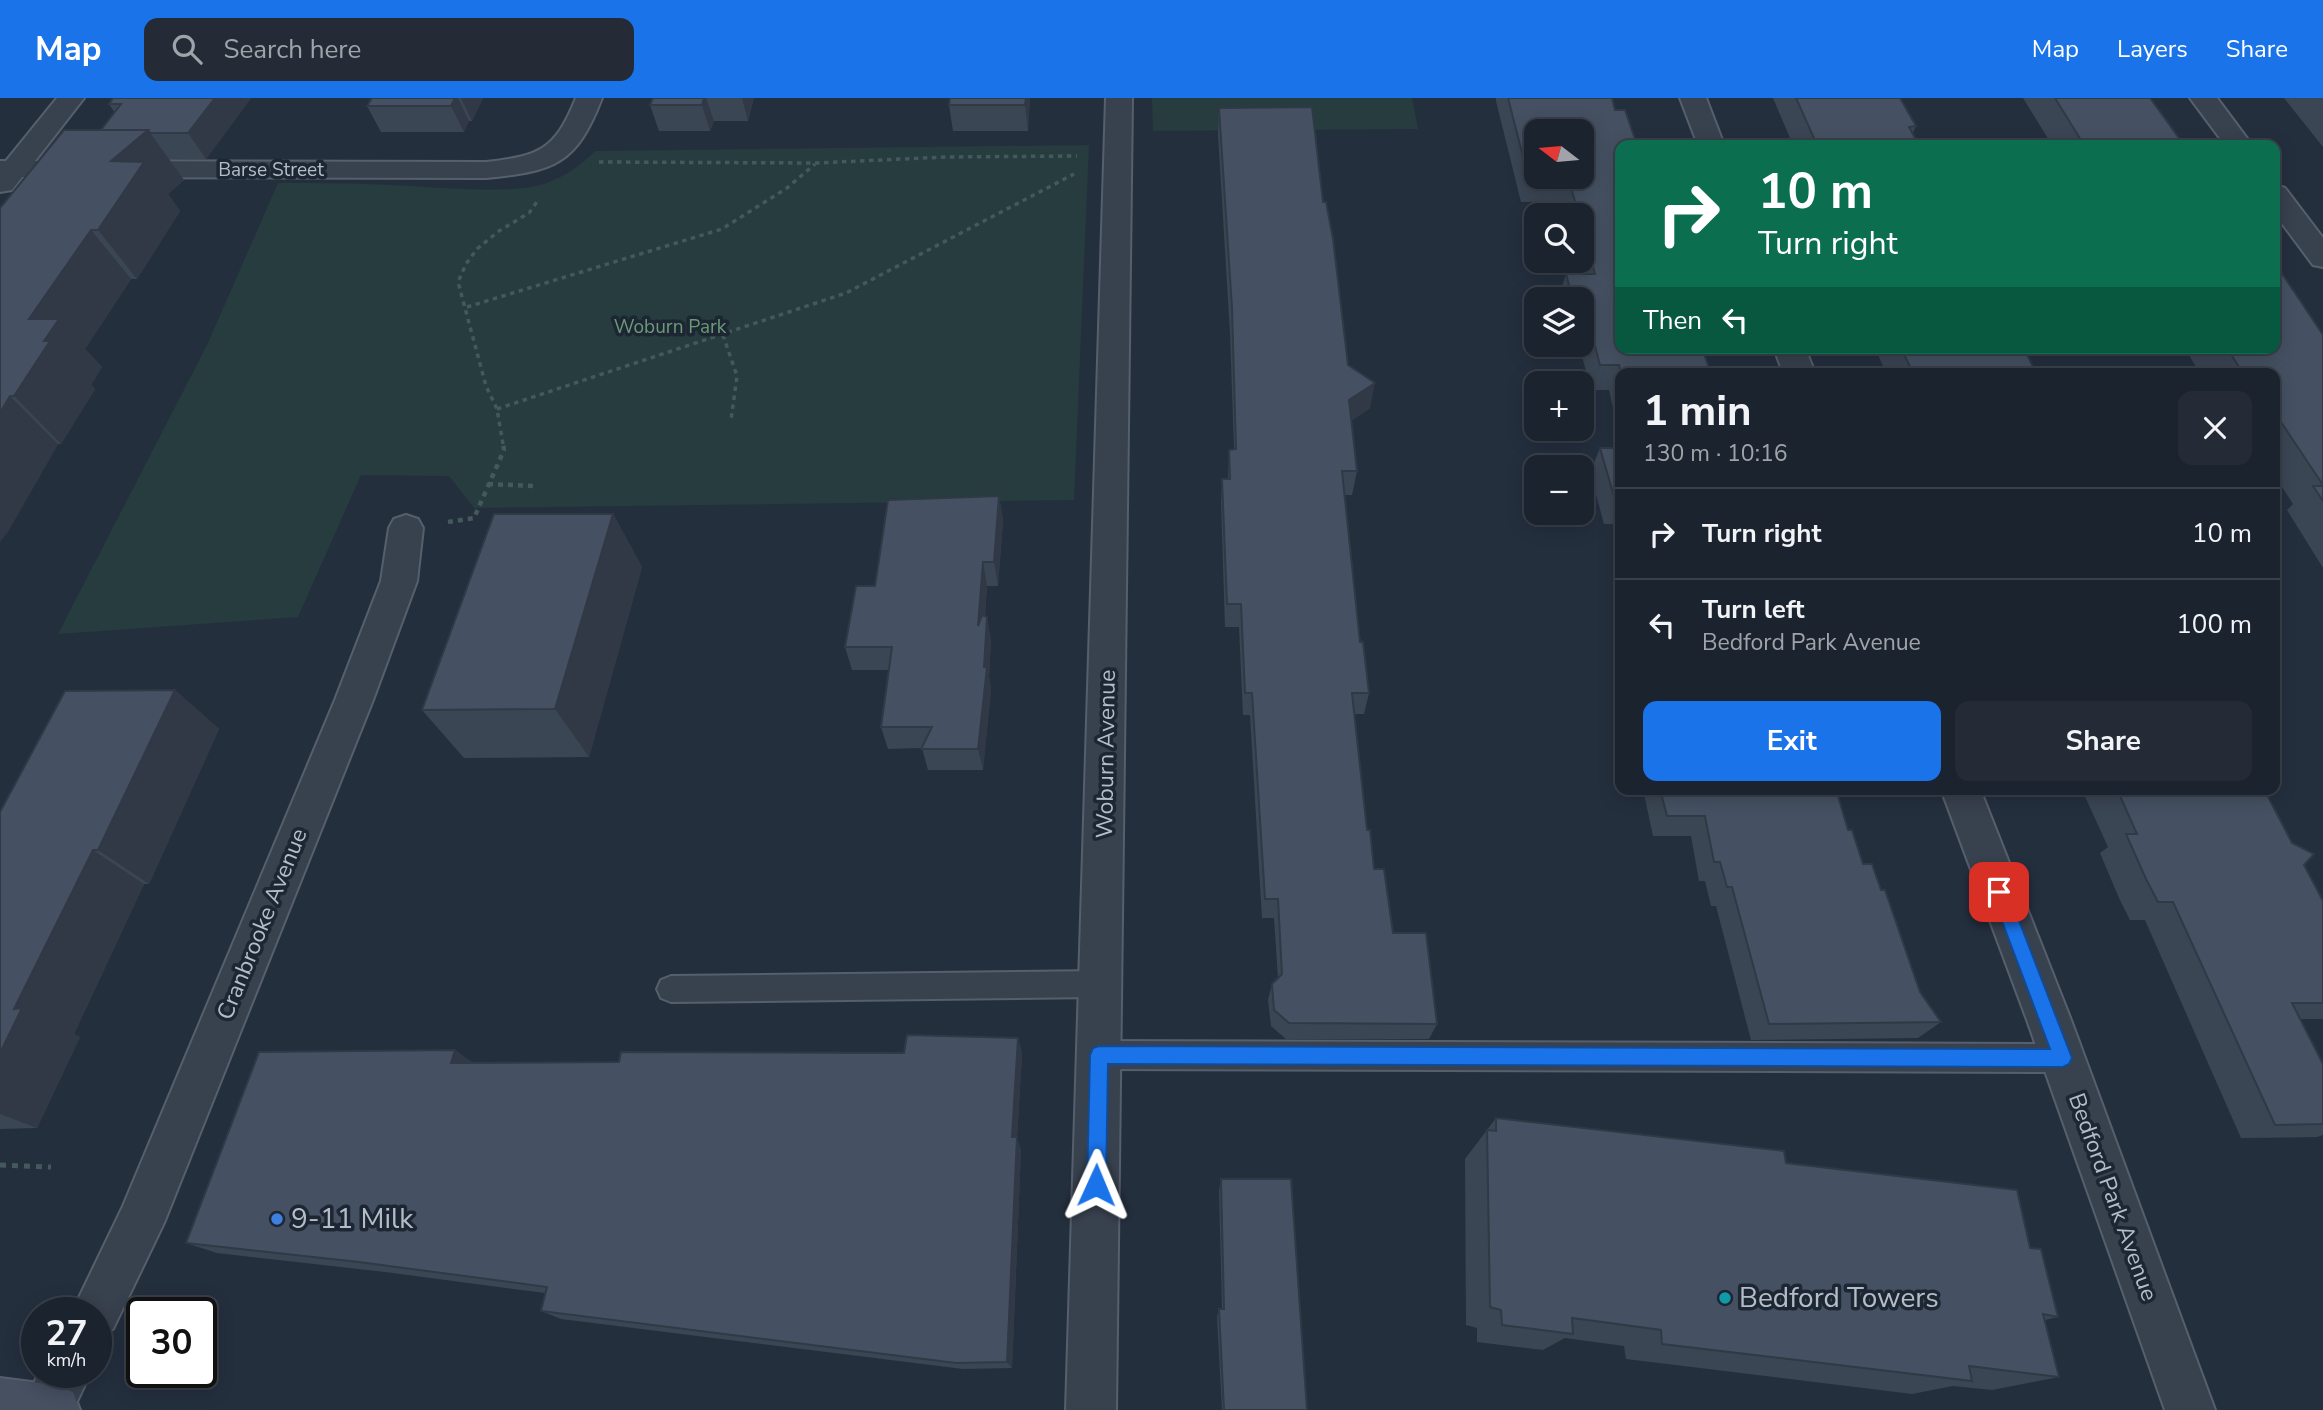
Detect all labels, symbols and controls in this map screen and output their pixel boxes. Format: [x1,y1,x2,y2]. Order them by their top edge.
search box [144,18,634,81]
text: Map [35,27,102,72]
icon: search [168,30,206,68]
text: Search here [224,32,361,67]
text: Map [2032,33,2079,65]
text: Layers [2117,33,2188,65]
text: Share [2226,33,2288,65]
north arrow [1524,119,1594,189]
map controls [1524,119,1594,525]
street label: Barse Street [218,157,324,183]
text: 10 m [1758,158,1873,225]
icon: right [1643,168,1734,259]
button: search [1524,203,1594,273]
text: Turn right [1758,222,1898,265]
button: layers [1524,287,1594,357]
icon: left [1716,301,1754,339]
text: Then [1643,303,1702,338]
park label: Woburn Park [614,314,727,340]
button: + [1524,371,1594,441]
text: 1 min [1643,383,1752,440]
button: close [2178,391,2252,465]
text: 130 m · 10:16 [1643,438,1788,469]
button: − [1524,455,1594,525]
icon: right [1643,515,1681,553]
text: Turn right [1702,516,1821,551]
text: 10 m [2192,516,2252,551]
text: Turn left [1702,592,1805,627]
icon: left [1643,606,1681,644]
text: 100 m [2176,607,2252,642]
text: Bedford Park Avenue [1702,627,1921,658]
street label: Woburn Avenue [1089,669,1123,839]
button: Exit [1643,701,1941,781]
button: Share [1955,701,2252,781]
street label: Cranbrooke Avenue [210,824,314,1024]
pin [1969,862,2029,922]
icon: arrive [1980,873,2018,911]
street label: Bedford Park Avenue [2061,1089,2165,1305]
position arrow [1059,1148,1133,1222]
place label: 9-11 Milk [291,1200,414,1238]
marker: 9-11 Milk [269,1211,285,1227]
place label: Bedford Towers [1739,1279,1939,1317]
marker: Bedford Towers [1717,1290,1733,1306]
speed limit sign: 30 [126,1297,217,1388]
text: 27 [45,1310,88,1357]
text: km/h [47,1348,86,1372]

